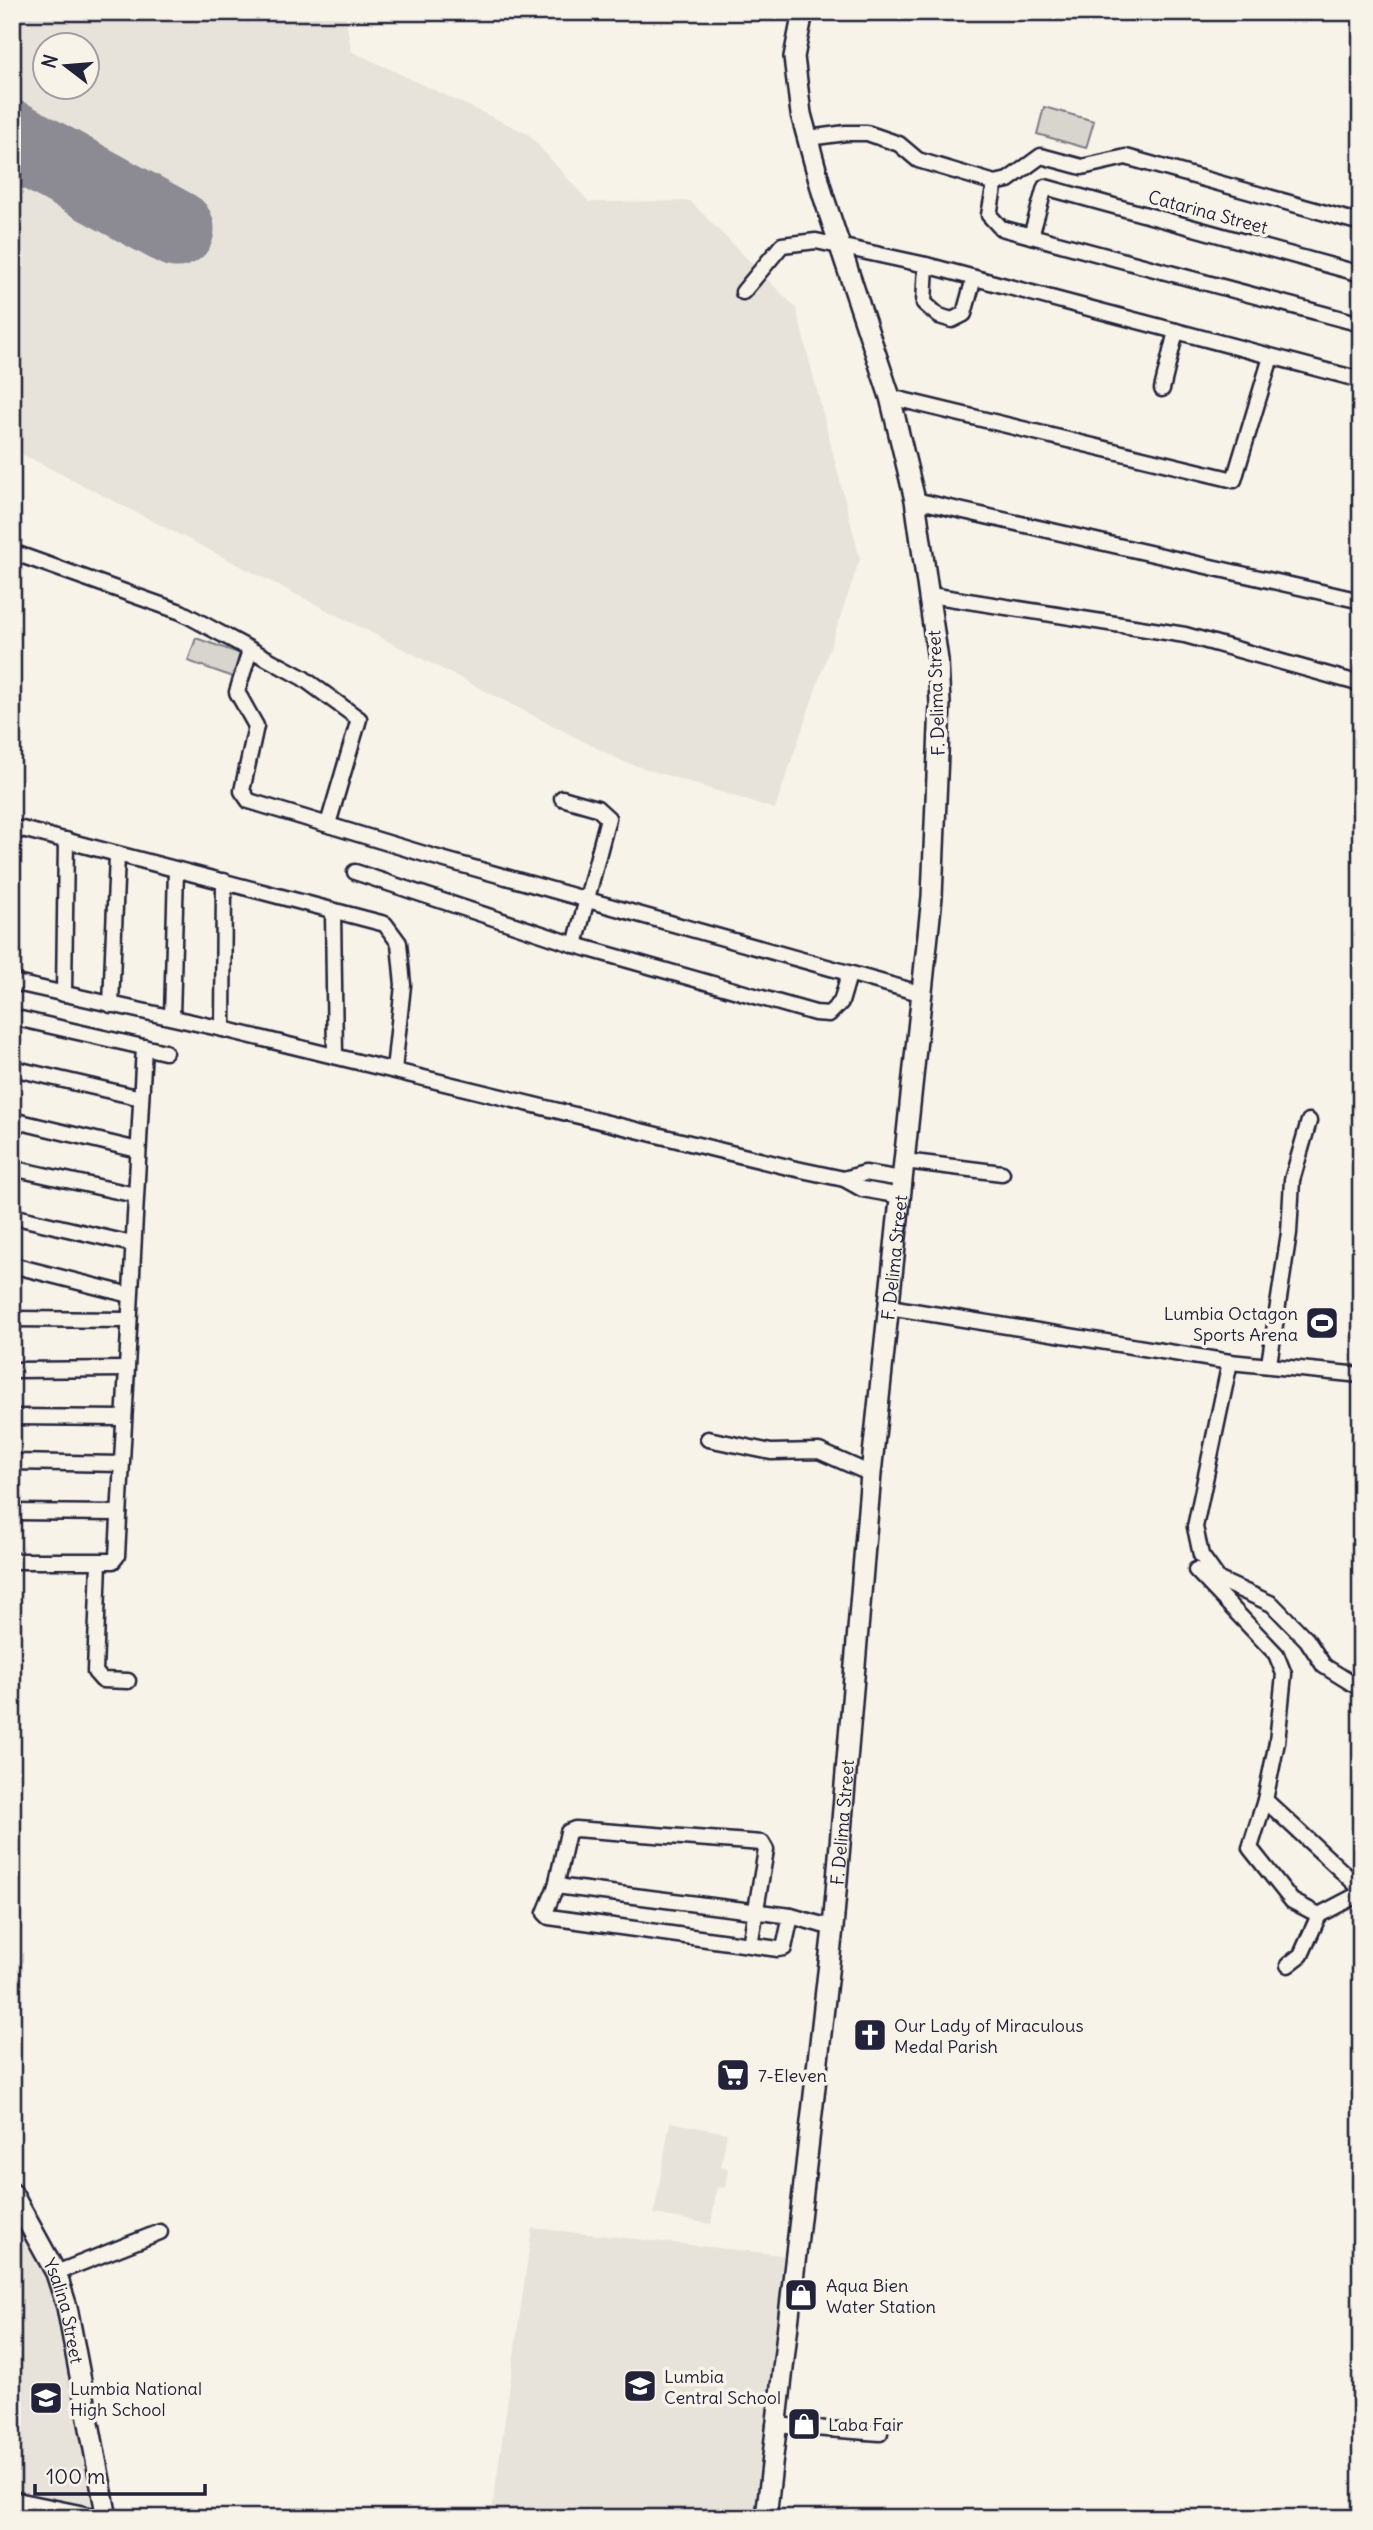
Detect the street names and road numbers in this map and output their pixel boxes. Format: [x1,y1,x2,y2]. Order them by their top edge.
street label: Catarina Street [1146,185,1270,239]
street label: F. Delima Street [922,630,950,756]
street label: F. Delima Street [876,1194,912,1321]
street label: F. Delima Street [825,1759,859,1886]
street label: Ysalina Street [38,2254,89,2365]

